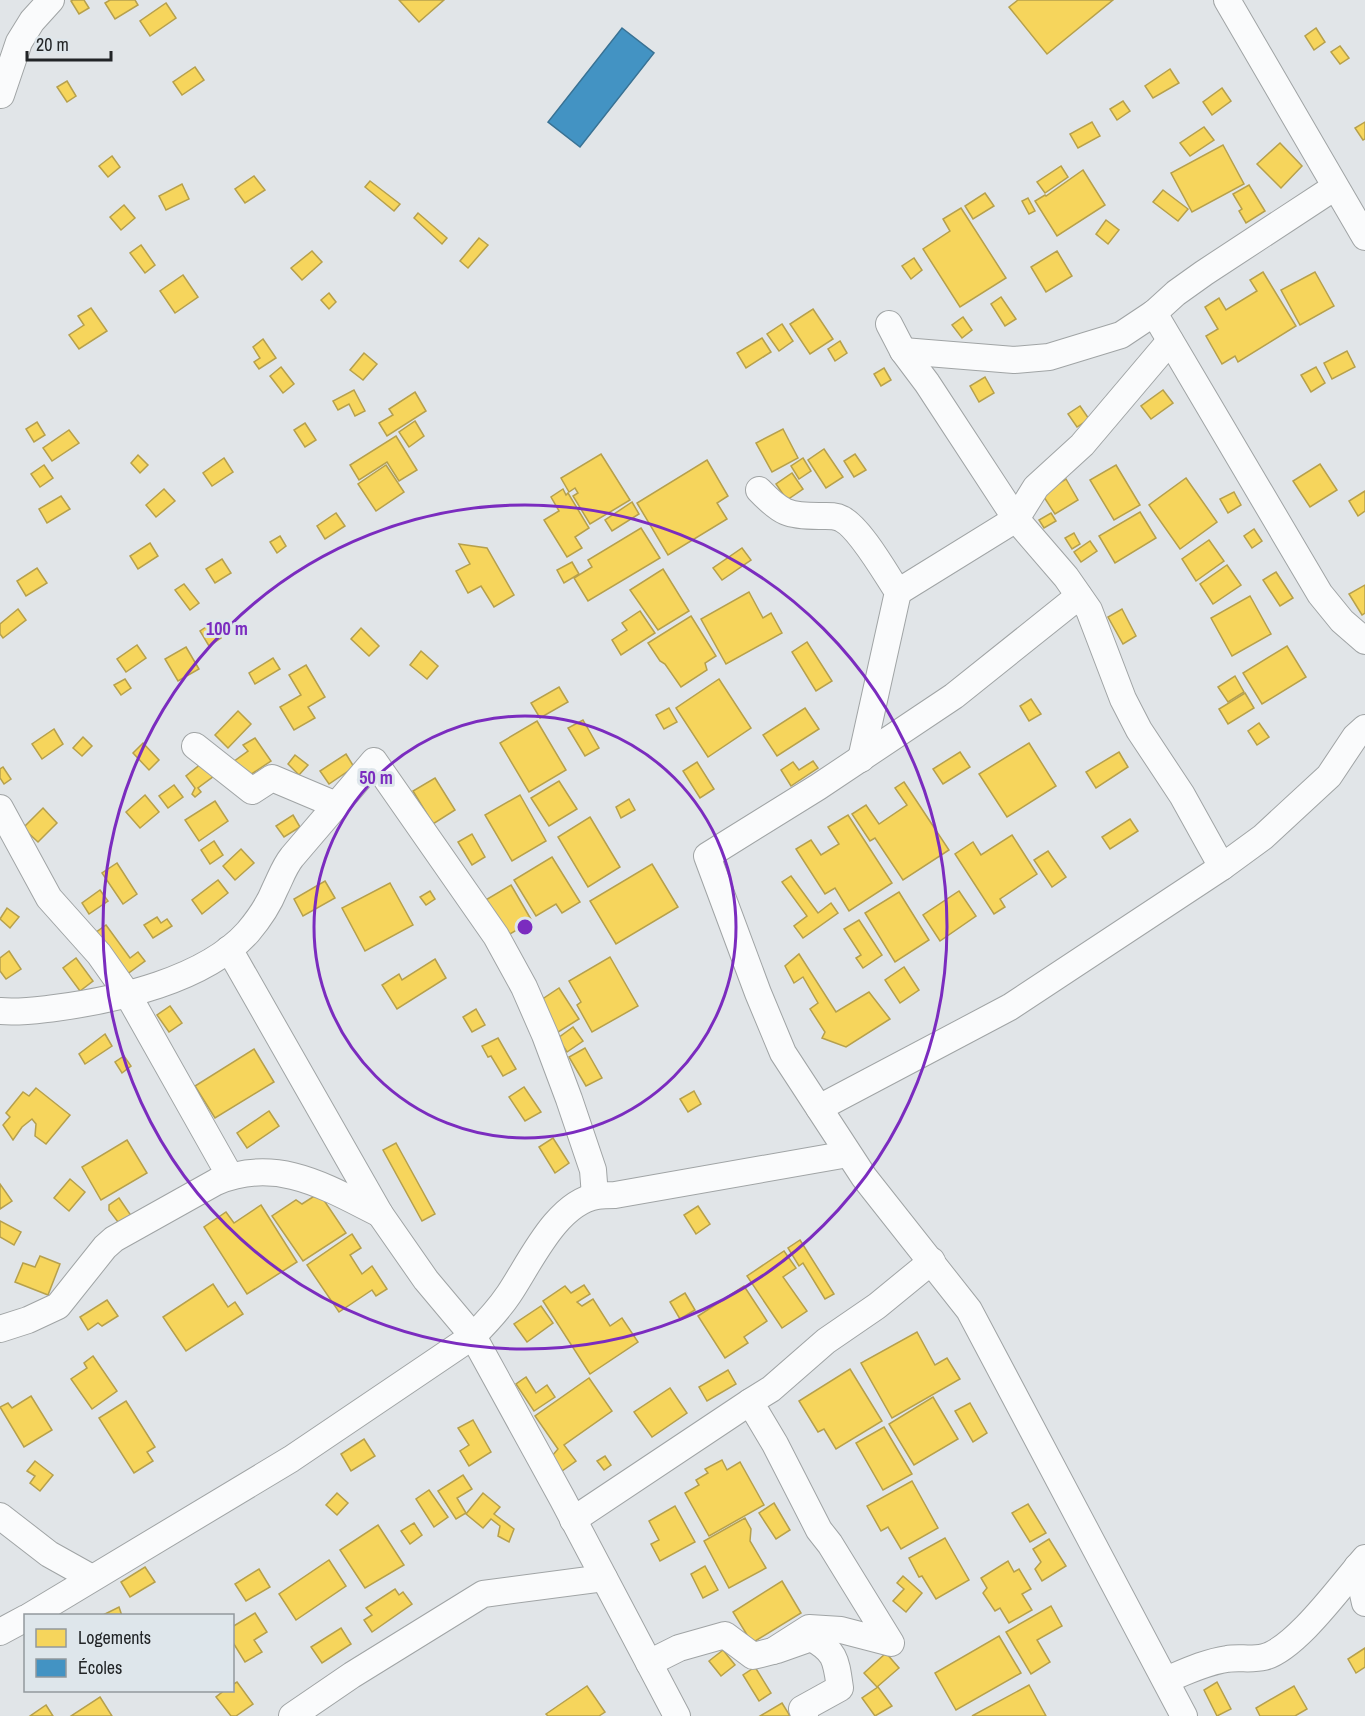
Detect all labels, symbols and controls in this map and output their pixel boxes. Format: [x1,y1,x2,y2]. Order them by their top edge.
scale bar [27,24,111,62]
text: 20 m [36,32,69,57]
text: 100 m [206,616,248,641]
text: 50 m [359,765,393,790]
centre of rings [515,917,535,937]
legend [24,1614,234,1692]
text: Logements [78,1625,151,1650]
text: Écoles [78,1655,122,1680]

